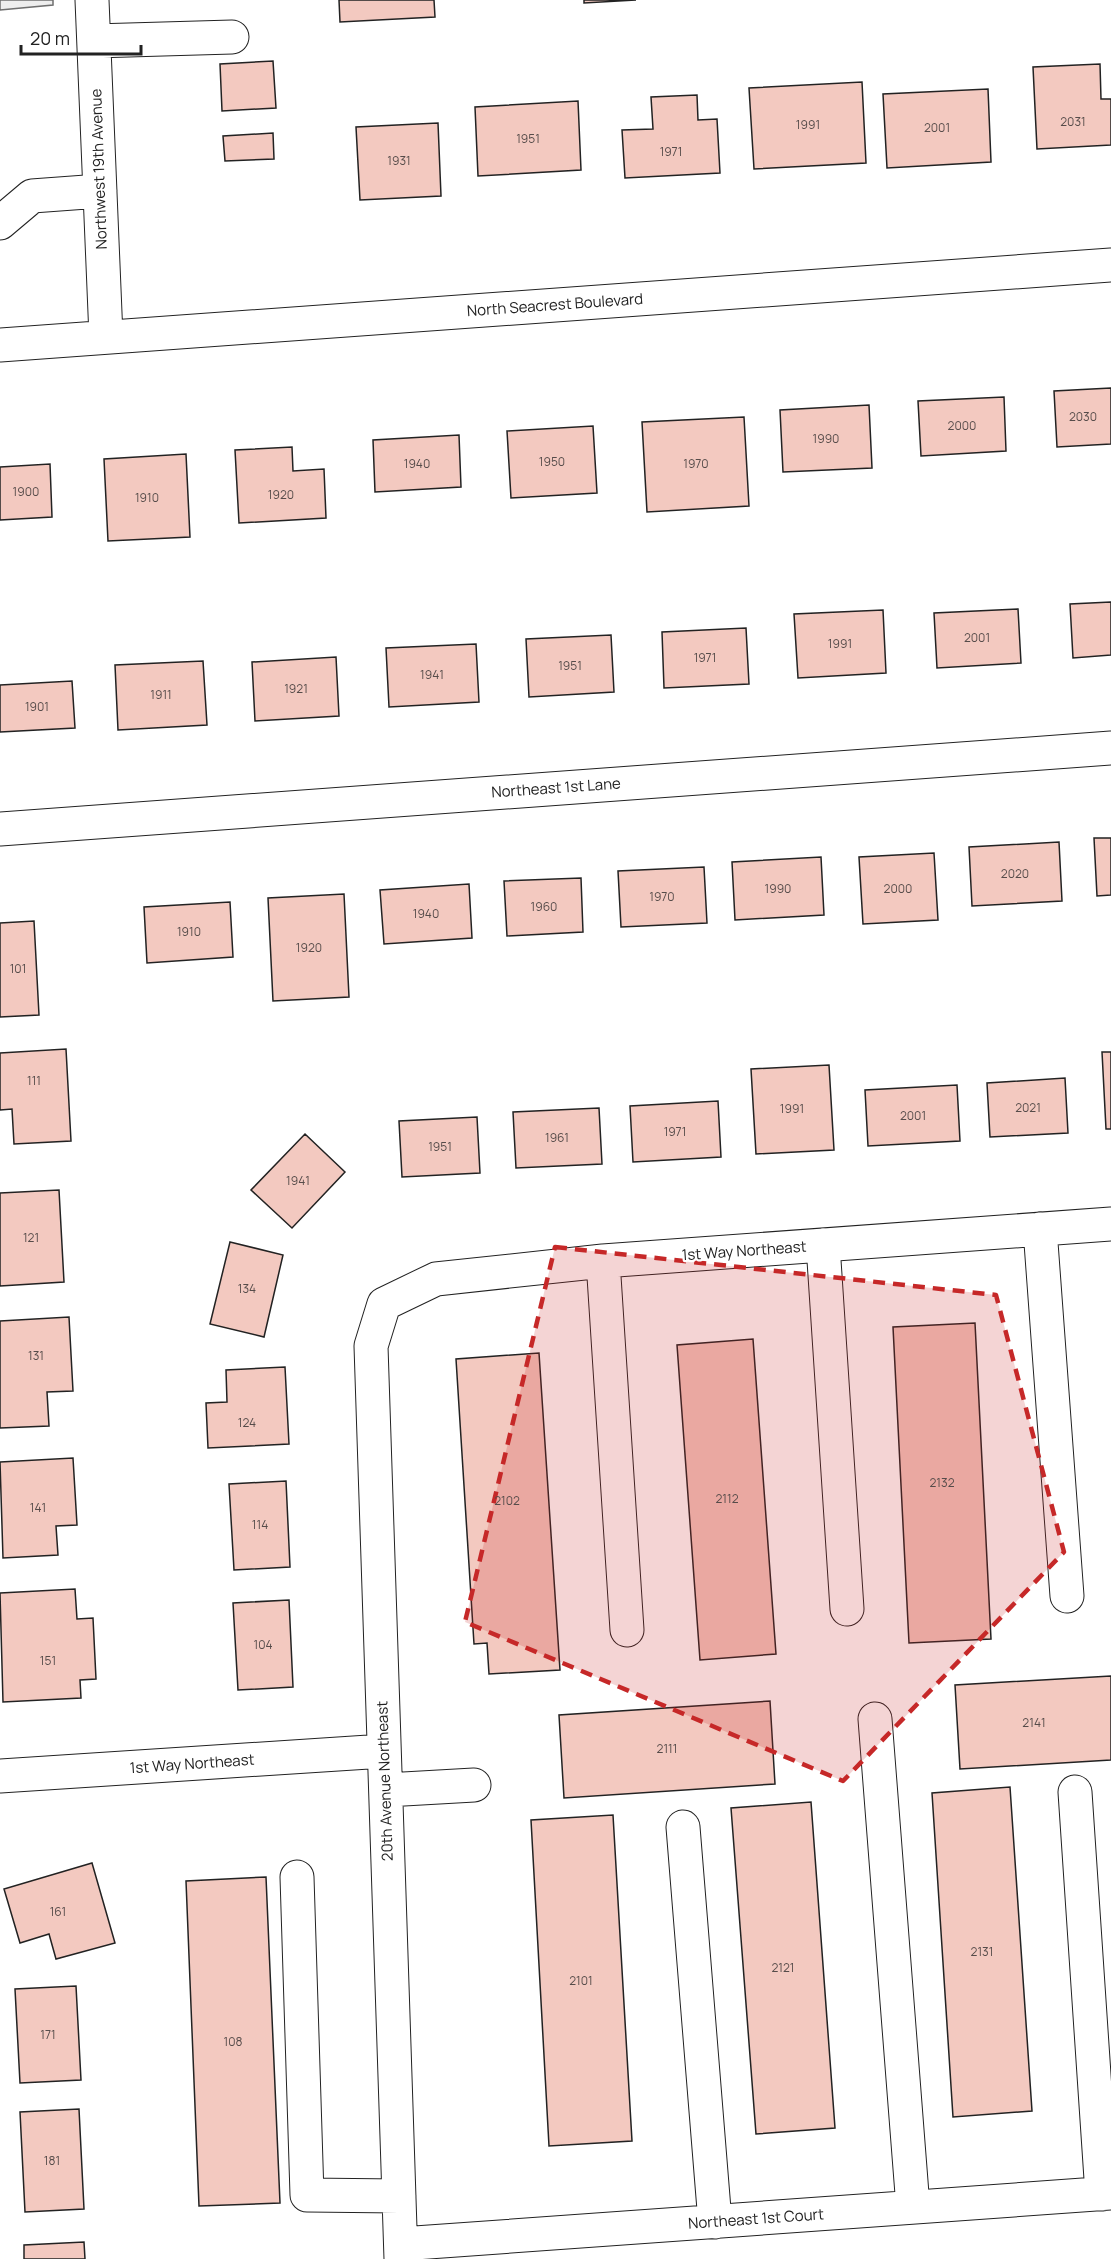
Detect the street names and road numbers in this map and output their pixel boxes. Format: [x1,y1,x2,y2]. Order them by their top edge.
street label: Northwest 19th Avenue [85,88,112,250]
street label: North Seacrest Boulevard [466,288,644,321]
street label: Northeast 1st Lane [491,772,622,802]
street label: 1st Way Northeast [681,1236,807,1265]
street label: 20th Avenue Northeast [371,1701,398,1861]
street label: 1st Way Northeast [129,1749,255,1778]
street label: Northeast 1st Court [687,2203,825,2234]

